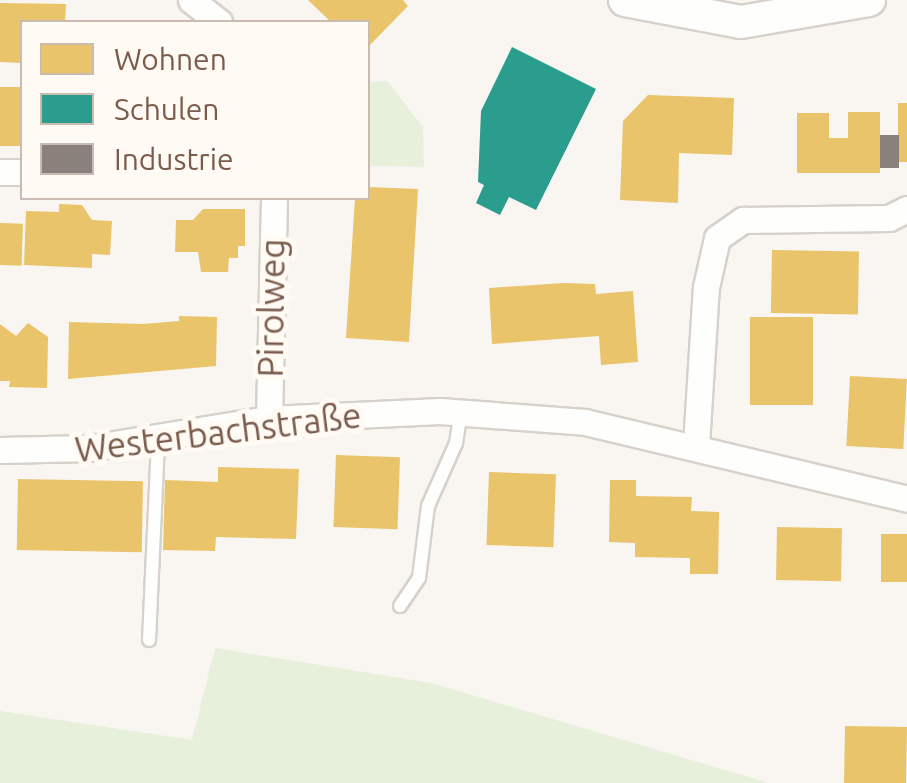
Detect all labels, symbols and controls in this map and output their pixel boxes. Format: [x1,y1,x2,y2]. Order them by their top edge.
legend [20,20,370,200]
text: Wohnen [114,42,227,76]
text: Schulen [114,92,219,126]
text: Industrie [114,142,234,176]
street label: Pirolweg [249,238,293,378]
street label: Westerbachstraße [73,394,363,470]

